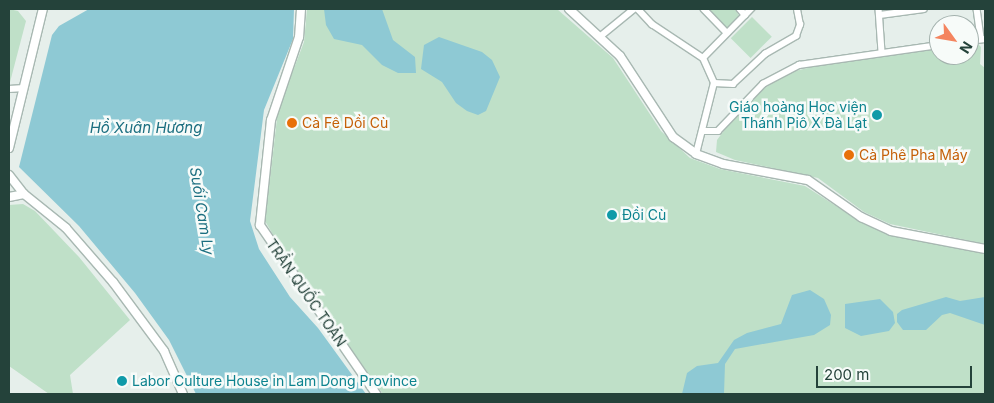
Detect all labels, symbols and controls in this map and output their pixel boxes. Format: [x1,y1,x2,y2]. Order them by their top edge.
north arrow [929,15,979,65]
text: N [956,39,976,57]
place label: Giáo hoàng Học viện Thánh Piô X Đà Lạt [729,99,867,132]
marker: Giáo hoàng Học viện Thánh Piô X Đà Lạt [871,109,883,121]
place label: Cà Fê Dồi Cù [302,115,388,131]
marker: Cà Fê Dồi Cù [286,117,298,129]
water label: Hồ Xuân Hương [90,119,202,137]
place label: Cà Phê Pha Máy [859,147,968,163]
marker: Cà Phê Pha Máy [843,149,855,161]
water label: Suối Cam Ly [186,166,218,256]
place label: Đồi Cù [622,207,666,223]
marker: Đồi Cù [606,209,618,221]
street label: TRẦN QUỐC TOẢN [263,236,349,350]
scale bar [819,356,975,388]
text: 200 m [824,365,869,384]
place label: Labor Culture House in Lam Dong Province [132,373,417,389]
marker: Labor Culture House in Lam Dong Province [116,375,128,387]

